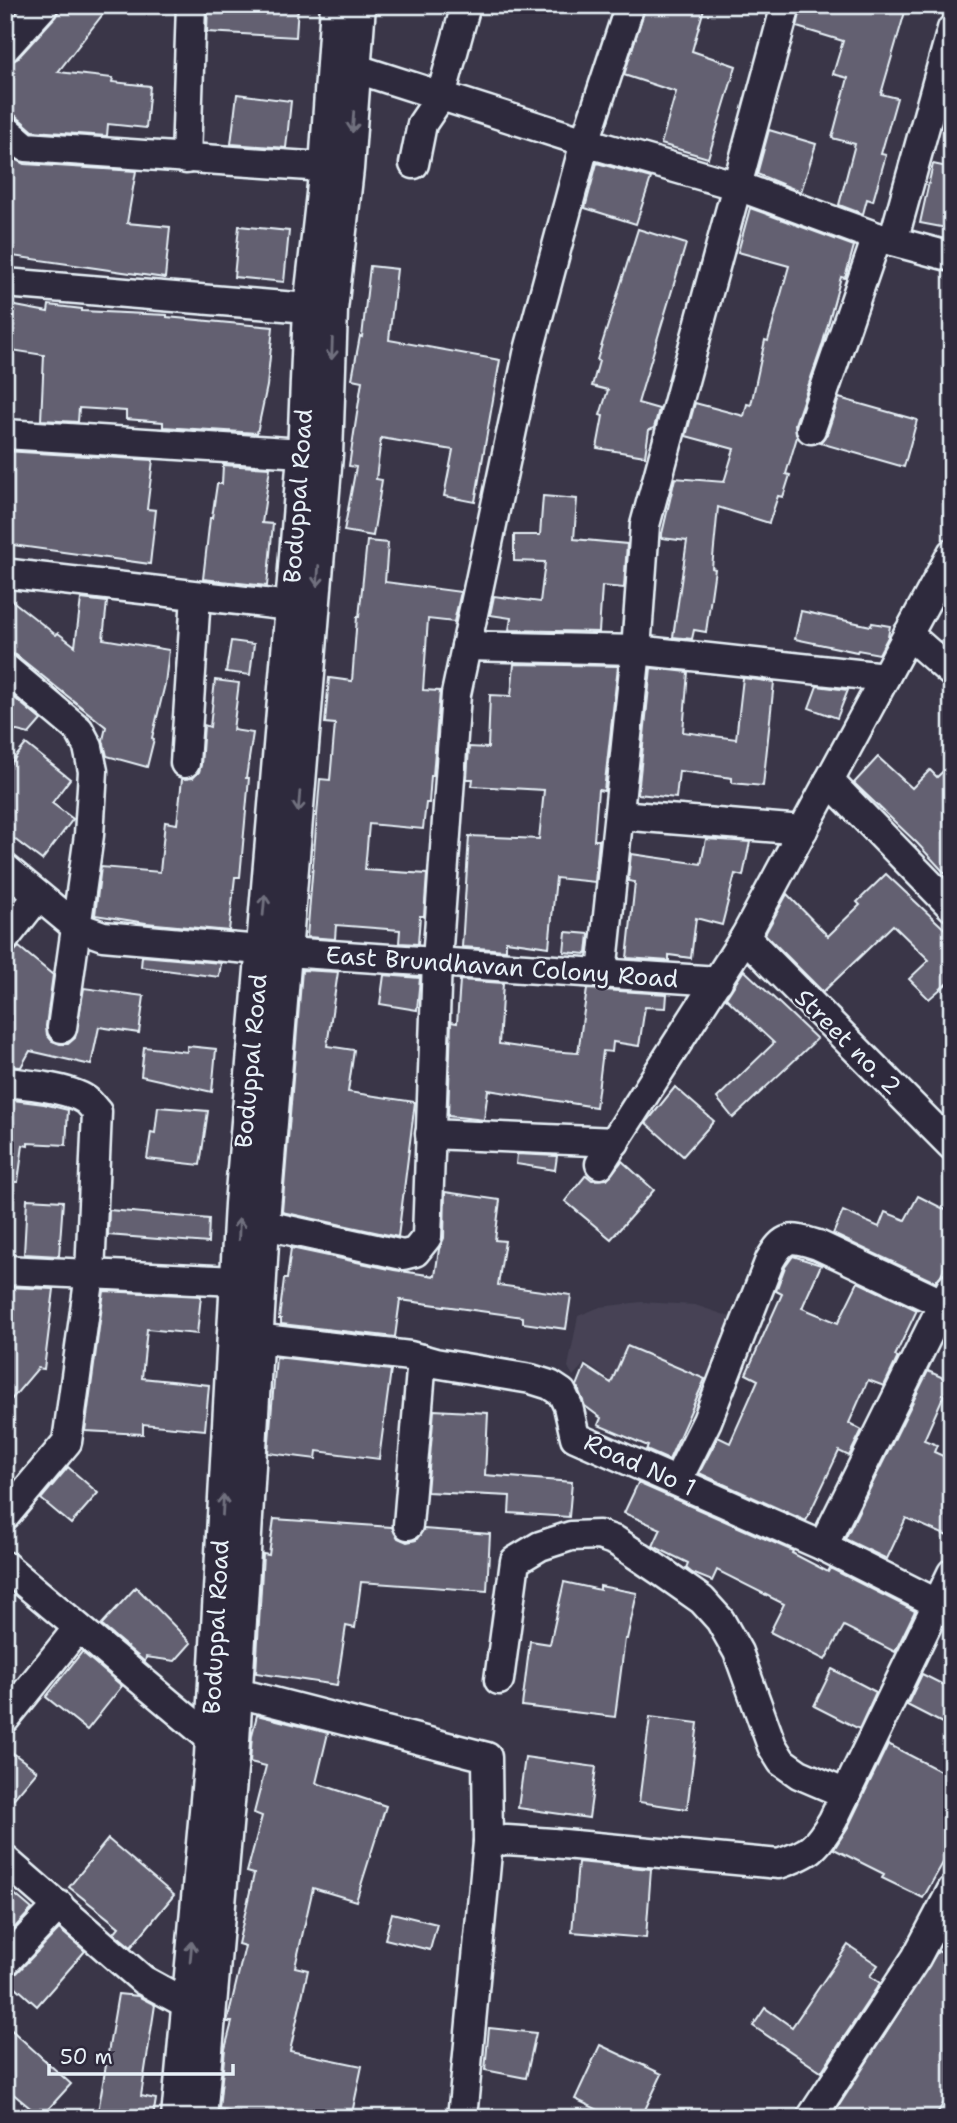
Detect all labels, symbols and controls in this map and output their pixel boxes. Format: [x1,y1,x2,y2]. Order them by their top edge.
one-way arrow [346,110,359,133]
one-way arrow [325,337,338,360]
street label: Boduppal Road [276,408,320,584]
one-way arrow [311,564,324,587]
one-way arrow [292,791,305,813]
one-way arrow [258,894,271,917]
street label: East Brundhavan Colony Road [325,939,679,995]
street label: Boduppal Road [227,973,275,1149]
street label: Street no. 2 [788,982,908,1102]
one-way arrow [232,1218,245,1241]
street label: Road No 1 [579,1426,701,1504]
one-way arrow [216,1494,229,1517]
street label: Boduppal Road [195,1539,237,1715]
one-way arrow [185,1941,198,1964]
scale bar [49,2032,233,2076]
text: 50 m [60,2043,113,2071]

